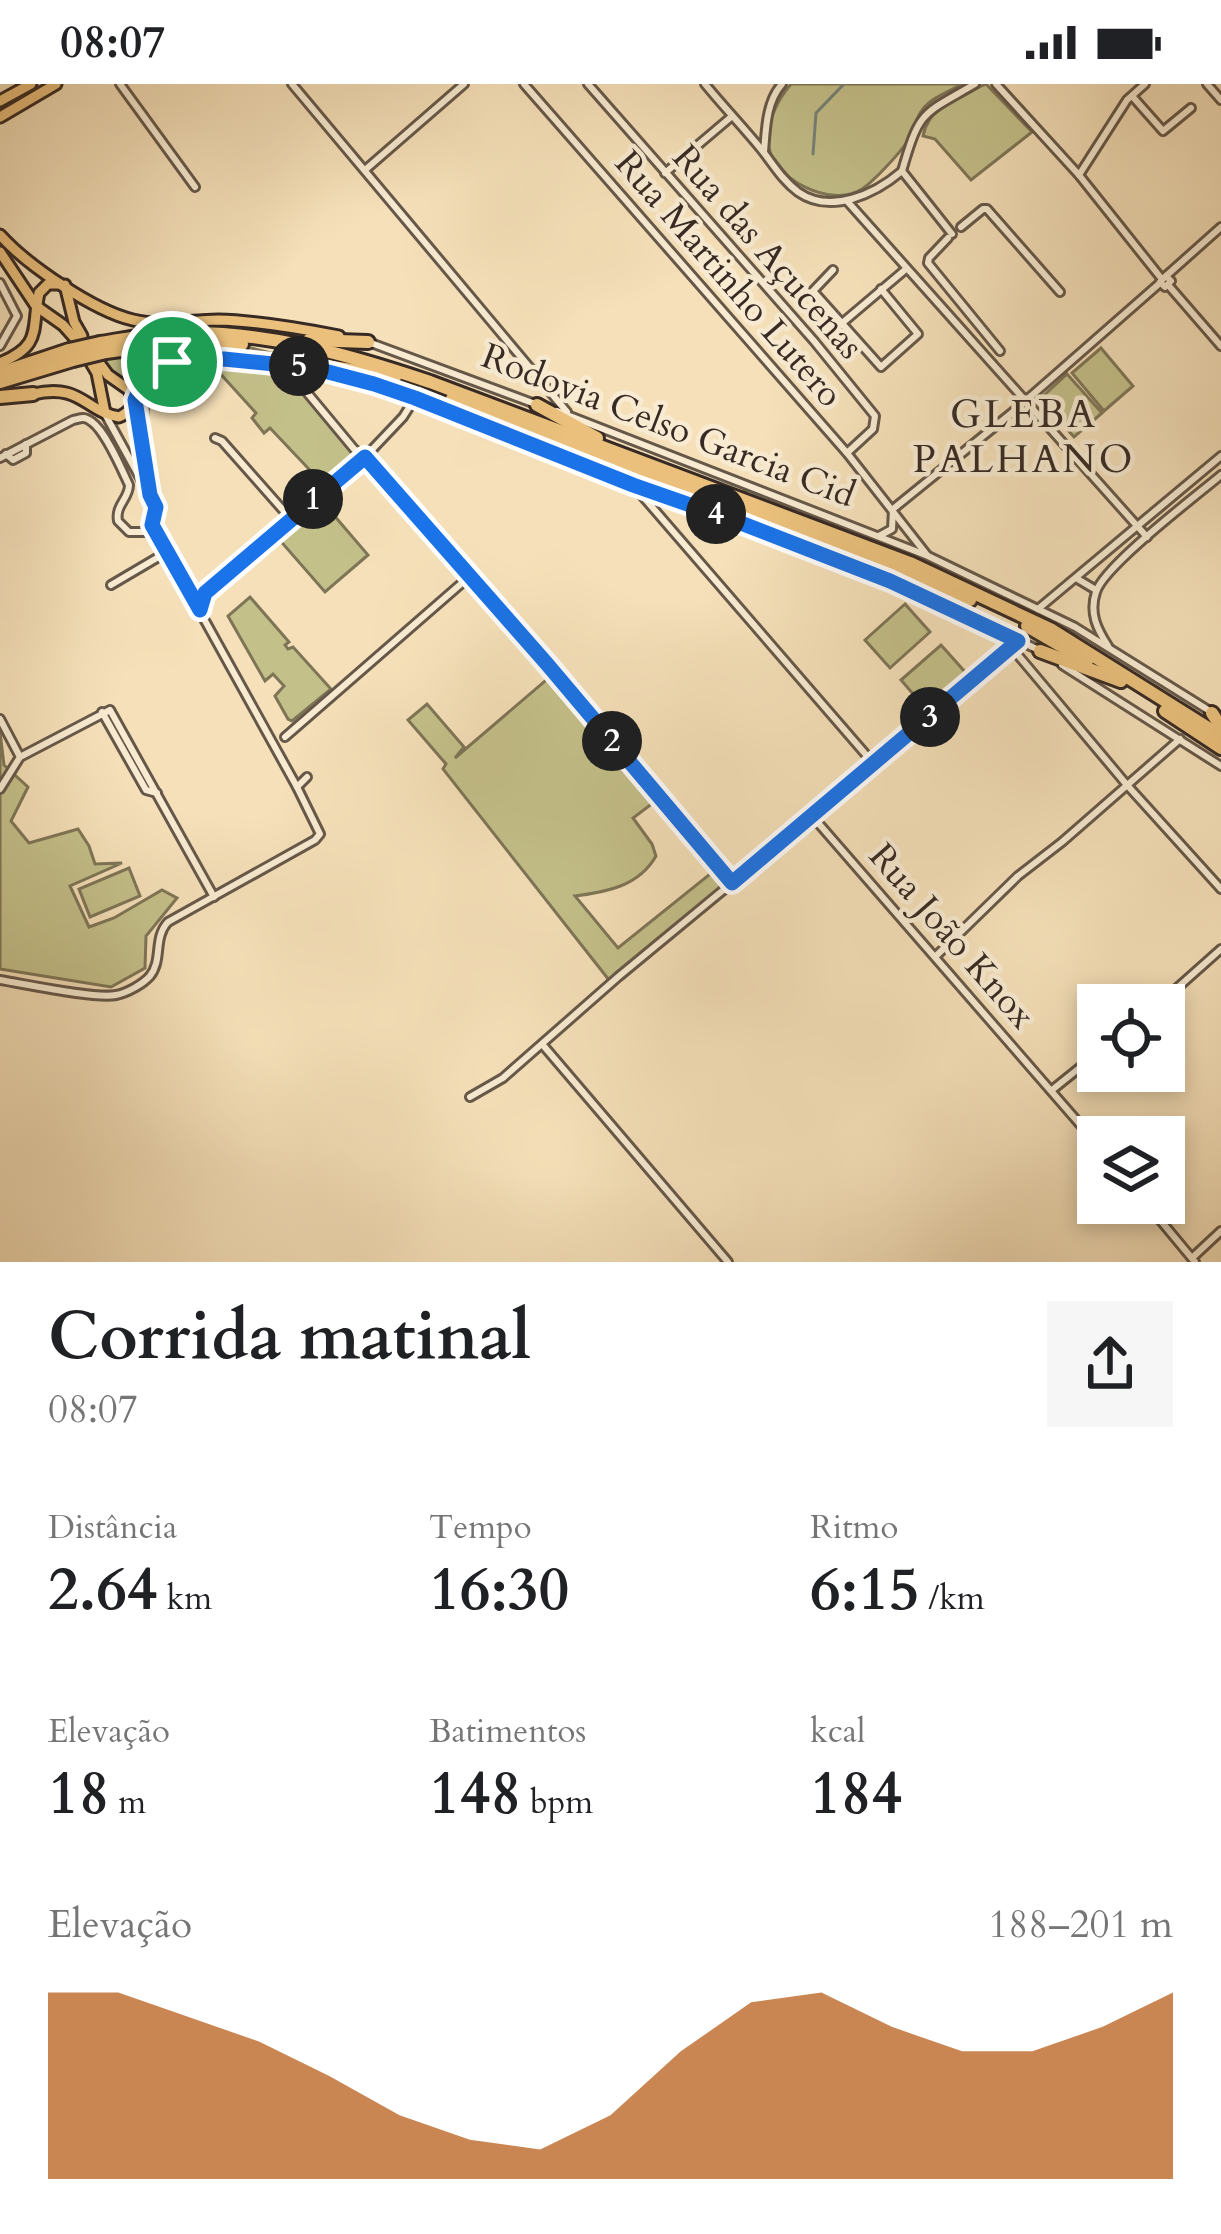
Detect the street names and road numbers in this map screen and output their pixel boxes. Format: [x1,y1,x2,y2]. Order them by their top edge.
street label: Rua das Açucenas [661,134,875,370]
street label: Rua Martinho Lutero [604,140,854,418]
street label: Rodovia Celso Garcia Cid [475,331,862,519]
street label: Rua João Knox [858,833,1046,1039]

